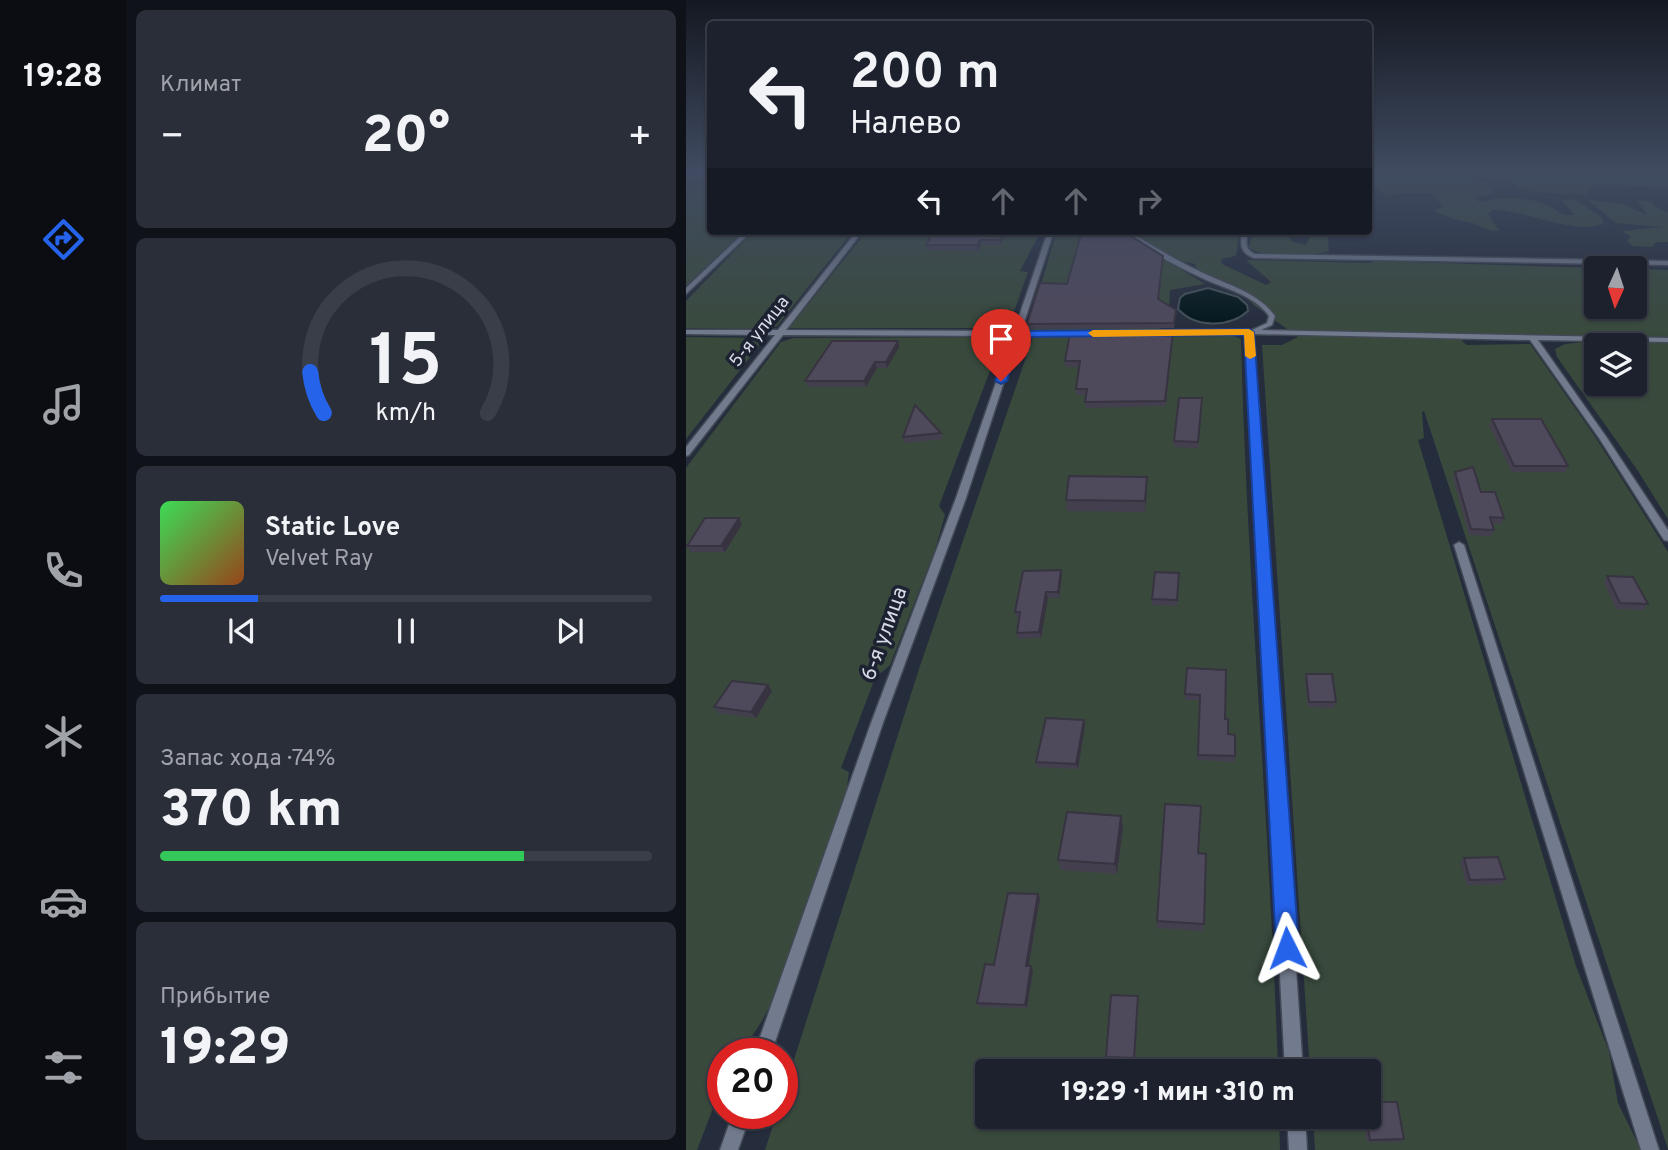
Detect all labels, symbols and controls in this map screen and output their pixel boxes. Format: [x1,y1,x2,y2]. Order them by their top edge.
text: 200 m [850,44,1000,106]
icon: left [735,49,826,140]
text: 19:28 [23,58,103,98]
text: Климат [160,71,241,100]
text: 20° [362,105,450,171]
text: Налево [850,105,962,145]
text: − [160,114,185,163]
text: + [627,114,652,163]
icon: left [911,182,949,220]
icon: ahead [984,182,1022,220]
icon: ahead [1057,182,1095,220]
icon: right [1130,182,1168,220]
icon: directions [39,215,88,264]
north arrow [1584,256,1647,318]
map controls [1584,256,1647,396]
street label: 5-я улица [725,292,795,372]
pin [971,309,1031,381]
text: 15 [369,319,443,411]
icon: arrive [982,320,1020,358]
button: layers [1584,333,1647,396]
icon: music [39,380,88,429]
text: km/h [376,398,436,430]
text: Static Love [265,512,400,545]
text: Velvet Ray [265,545,373,574]
icon: phone [39,546,88,595]
street label: 6-я улица [856,583,914,685]
icon: previous [223,612,261,650]
icon: pause [387,612,425,650]
icon: next [551,612,589,650]
icon: climate [39,712,88,761]
text: Запас хода · 74% [160,745,335,774]
text: 370 km [160,779,342,845]
icon: car [39,877,88,926]
position arrow [1250,911,1324,985]
text: Прибытие [160,983,270,1012]
text: 19:29 [160,1017,290,1083]
speed limit sign: 20 [707,1038,798,1129]
icon: filters [39,1043,88,1092]
text: 19:29 · 1 мин · 310 m [1061,1077,1295,1110]

